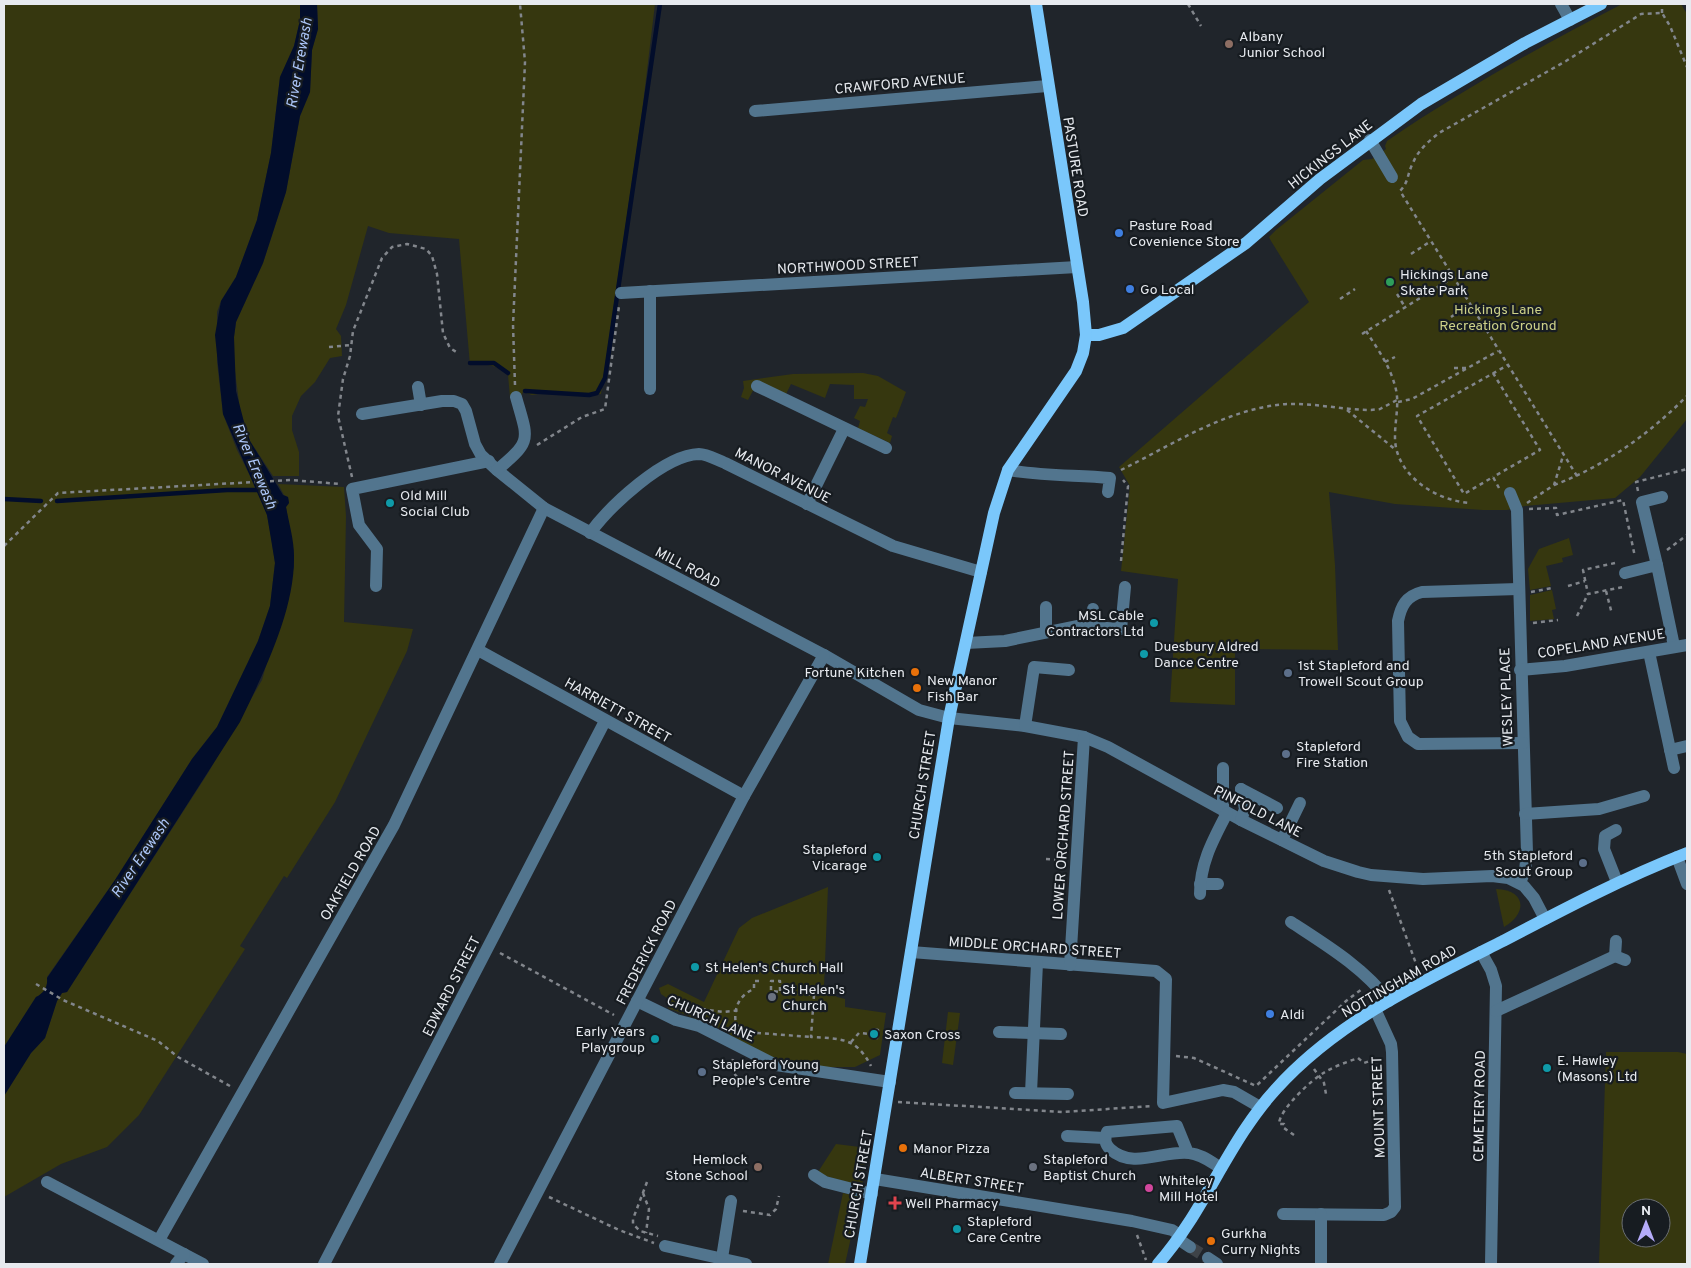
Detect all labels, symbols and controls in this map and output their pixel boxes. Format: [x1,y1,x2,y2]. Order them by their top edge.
water label: River Erewash [283,17,318,110]
place label: Albany Junior School [1239,29,1325,62]
marker: Albany Junior School [1223,38,1235,50]
street label: CRAWFORD AVENUE [834,70,966,99]
street label: PASTURE ROAD [1058,116,1091,219]
street label: HICKINGS LANE [1285,117,1376,193]
place label: Pasture Road Covenience Store [1129,218,1240,251]
marker: Pasture Road Covenience Store [1113,227,1125,239]
street label: NORTHWOOD STREET [777,254,920,279]
place label: Hickings Lane Skate Park [1400,267,1488,300]
marker: Hickings Lane Skate Park [1384,276,1396,288]
place label: Go Local [1140,282,1195,299]
marker: Go Local [1124,283,1136,295]
park label: Hickings Lane Recreation Ground [1439,302,1557,335]
water label: River Erewash [227,421,280,512]
street label: MANOR AVENUE [731,445,833,508]
place label: Old Mill Social Club [400,488,470,521]
marker: Old Mill Social Club [384,497,396,509]
street label: MILL ROAD [652,544,723,593]
place label: MSL Cable Contractors Ltd [1046,608,1144,641]
marker: MSL Cable Contractors Ltd [1148,617,1160,629]
street label: COPELAND AVENUE [1536,626,1666,663]
place label: Duesbury Aldred Dance Centre [1154,639,1259,672]
street label: WESLEY PLACE [1497,647,1518,747]
marker: Duesbury Aldred Dance Centre [1138,648,1150,660]
place label: 1st Stapleford and Trowell Scout Group [1298,658,1424,691]
place label: Fortune Kitchen [804,665,905,682]
marker: Fortune Kitchen [909,666,921,678]
marker: 1st Stapleford and Trowell Scout Group [1282,667,1294,679]
place label: New Manor Fish Bar [927,673,998,706]
street label: HARRIETT STREET [561,675,674,748]
marker: New Manor Fish Bar [911,682,923,694]
street label: CHURCH STREET [906,730,940,841]
place label: Stapleford Fire Station [1296,739,1368,772]
marker: Stapleford Fire Station [1280,748,1292,760]
street label: LOWER ORCHARD STREET [1050,750,1079,920]
street label: PINFOLD LANE [1210,783,1304,842]
water label: River Erewash [108,816,175,902]
street label: OAKFIELD ROAD [317,823,385,924]
place label: Stapleford Vicarage [802,842,867,875]
place label: 5th Stapleford Scout Group [1483,848,1573,881]
marker: Stapleford Vicarage [871,851,883,863]
marker: 5th Stapleford Scout Group [1577,857,1589,869]
street label: FREDERICK ROAD [614,897,681,1008]
street label: EDWARD STREET [420,934,485,1040]
street label: MIDDLE ORCHARD STREET [948,934,1122,963]
street label: NOTTINGHAM ROAD [1339,942,1460,1022]
place label: St Helen's Church Hall [705,960,844,977]
marker: St Helen's Church Hall [689,961,701,973]
place label: St Helen's Church [782,982,845,1015]
marker: St Helen's Church [766,991,778,1003]
street label: CHURCH LANE [663,992,757,1046]
place label: Aldi [1280,1007,1305,1024]
marker: Aldi [1264,1008,1276,1020]
place label: Early Years Playgroup [575,1024,645,1057]
place label: Saxon Cross [884,1027,961,1044]
marker: Saxon Cross [868,1028,880,1040]
marker: Early Years Playgroup [649,1033,661,1045]
street label: CEMETERY ROAD [1471,1050,1490,1162]
place label: E. Hawley (Masons) Ltd [1557,1053,1637,1086]
street label: MOUNT STREET [1369,1056,1390,1158]
place label: Stapleford Young People's Centre [712,1057,819,1090]
marker: E. Hawley (Masons) Ltd [1541,1062,1553,1074]
marker: Stapleford Young People's Centre [696,1066,708,1078]
street label: CHURCH STREET [842,1129,877,1240]
place label: Manor Pizza [913,1141,990,1158]
marker: Manor Pizza [897,1142,909,1154]
place label: Hemlock Stone School [665,1152,748,1185]
place label: Stapleford Baptist Church [1043,1152,1136,1185]
marker: Hemlock Stone School [752,1161,764,1173]
marker: Stapleford Baptist Church [1027,1161,1039,1173]
street label: ALBERT STREET [919,1165,1025,1198]
place label: Whiteley Mill Hotel [1159,1173,1218,1206]
marker: Whiteley Mill Hotel [1143,1182,1155,1194]
place label: Well Pharmacy [905,1196,998,1213]
marker: Well Pharmacy [889,1197,901,1209]
north arrow [1621,1198,1671,1248]
text: N [1641,1203,1651,1220]
place label: Stapleford Care Centre [967,1214,1041,1247]
marker: Stapleford Care Centre [951,1223,963,1235]
place label: Gurkha Curry Nights [1221,1226,1300,1259]
marker: Gurkha Curry Nights [1205,1235,1217,1247]

